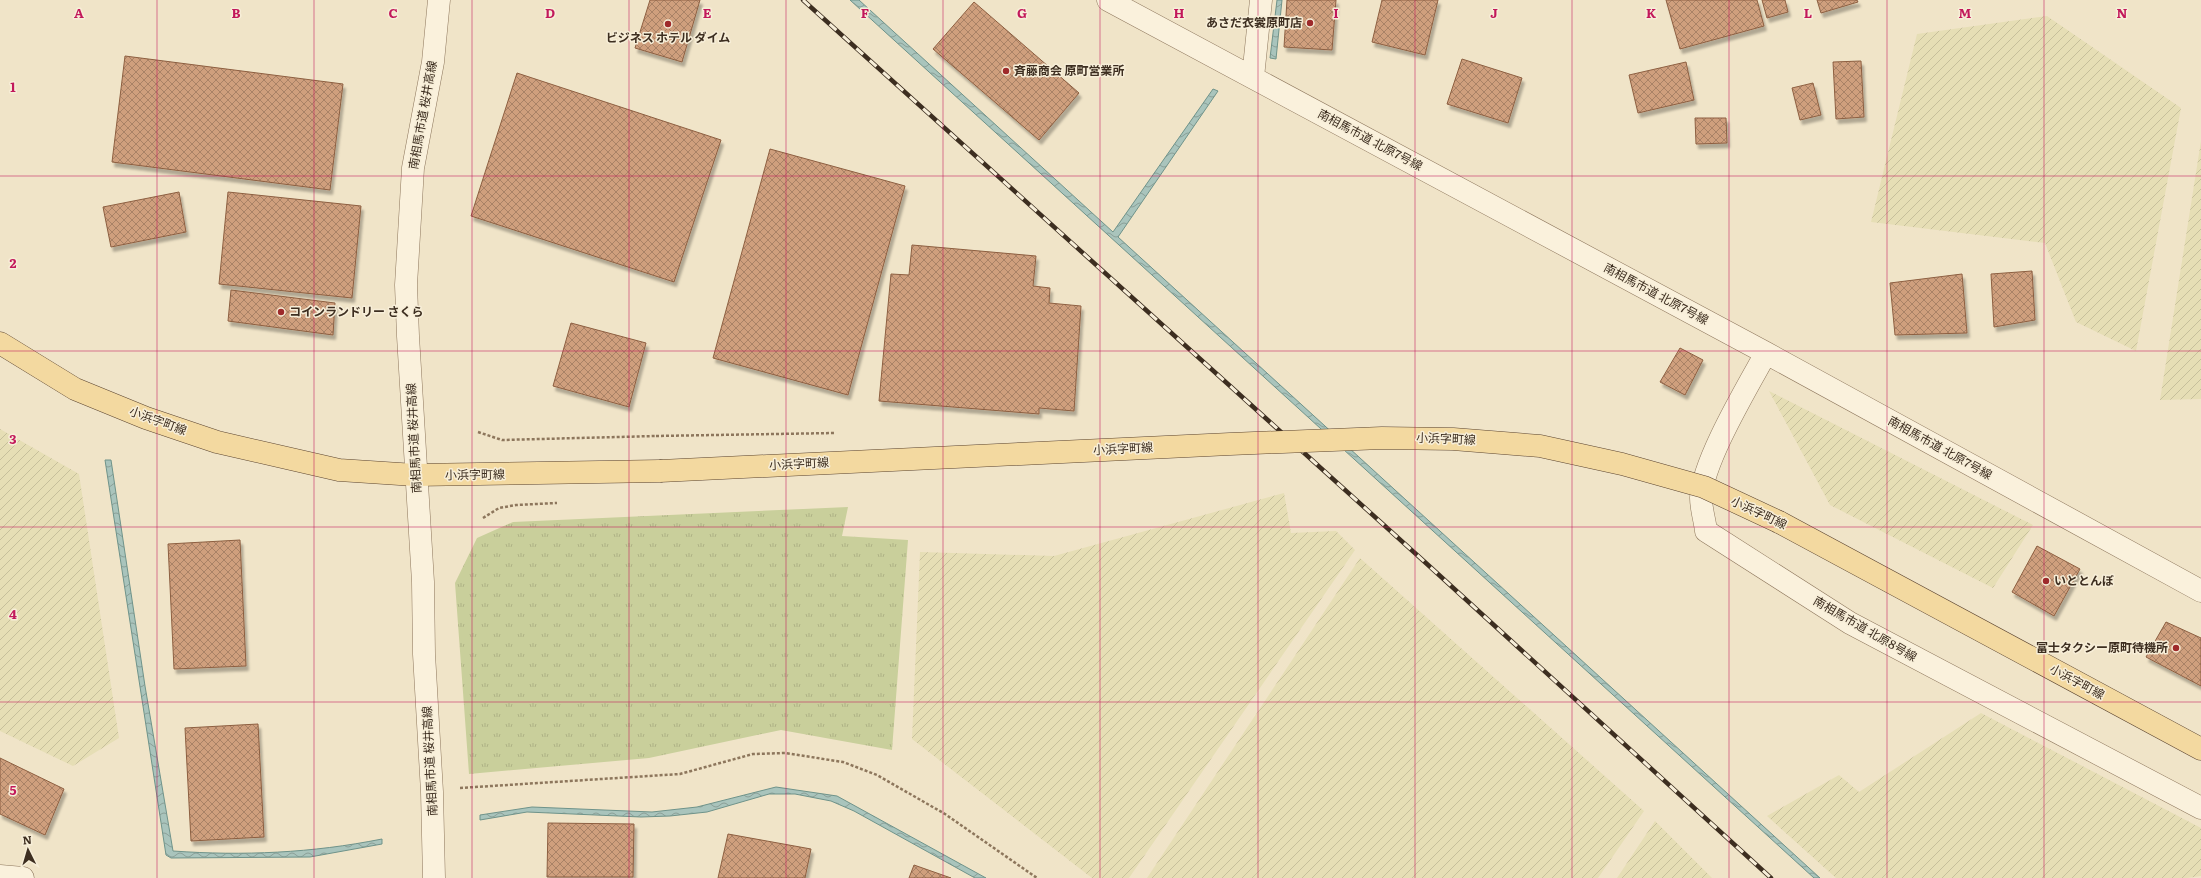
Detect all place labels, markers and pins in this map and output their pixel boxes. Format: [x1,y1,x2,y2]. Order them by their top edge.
place label: あさだ衣裳原町店 [1206,13,1302,31]
marker: あさだ衣裳原町店 [1305,18,1315,28]
marker: ビジネス ホテル ダイム [663,19,673,29]
place label: ビジネス ホテル ダイム [606,28,730,46]
place label: 斉藤商会 原町営業所 [1014,61,1124,79]
marker: 斉藤商会 原町営業所 [1001,66,1011,76]
place label: コインランドリー さくら [289,302,423,320]
marker: コインランドリー さくら [276,307,286,317]
place label: いととんぼ [2054,571,2114,589]
marker: いととんぼ [2041,576,2051,586]
place label: 富士タクシー原町待機所 [2036,638,2168,656]
marker: 富士タクシー原町待機所 [2171,643,2181,653]

